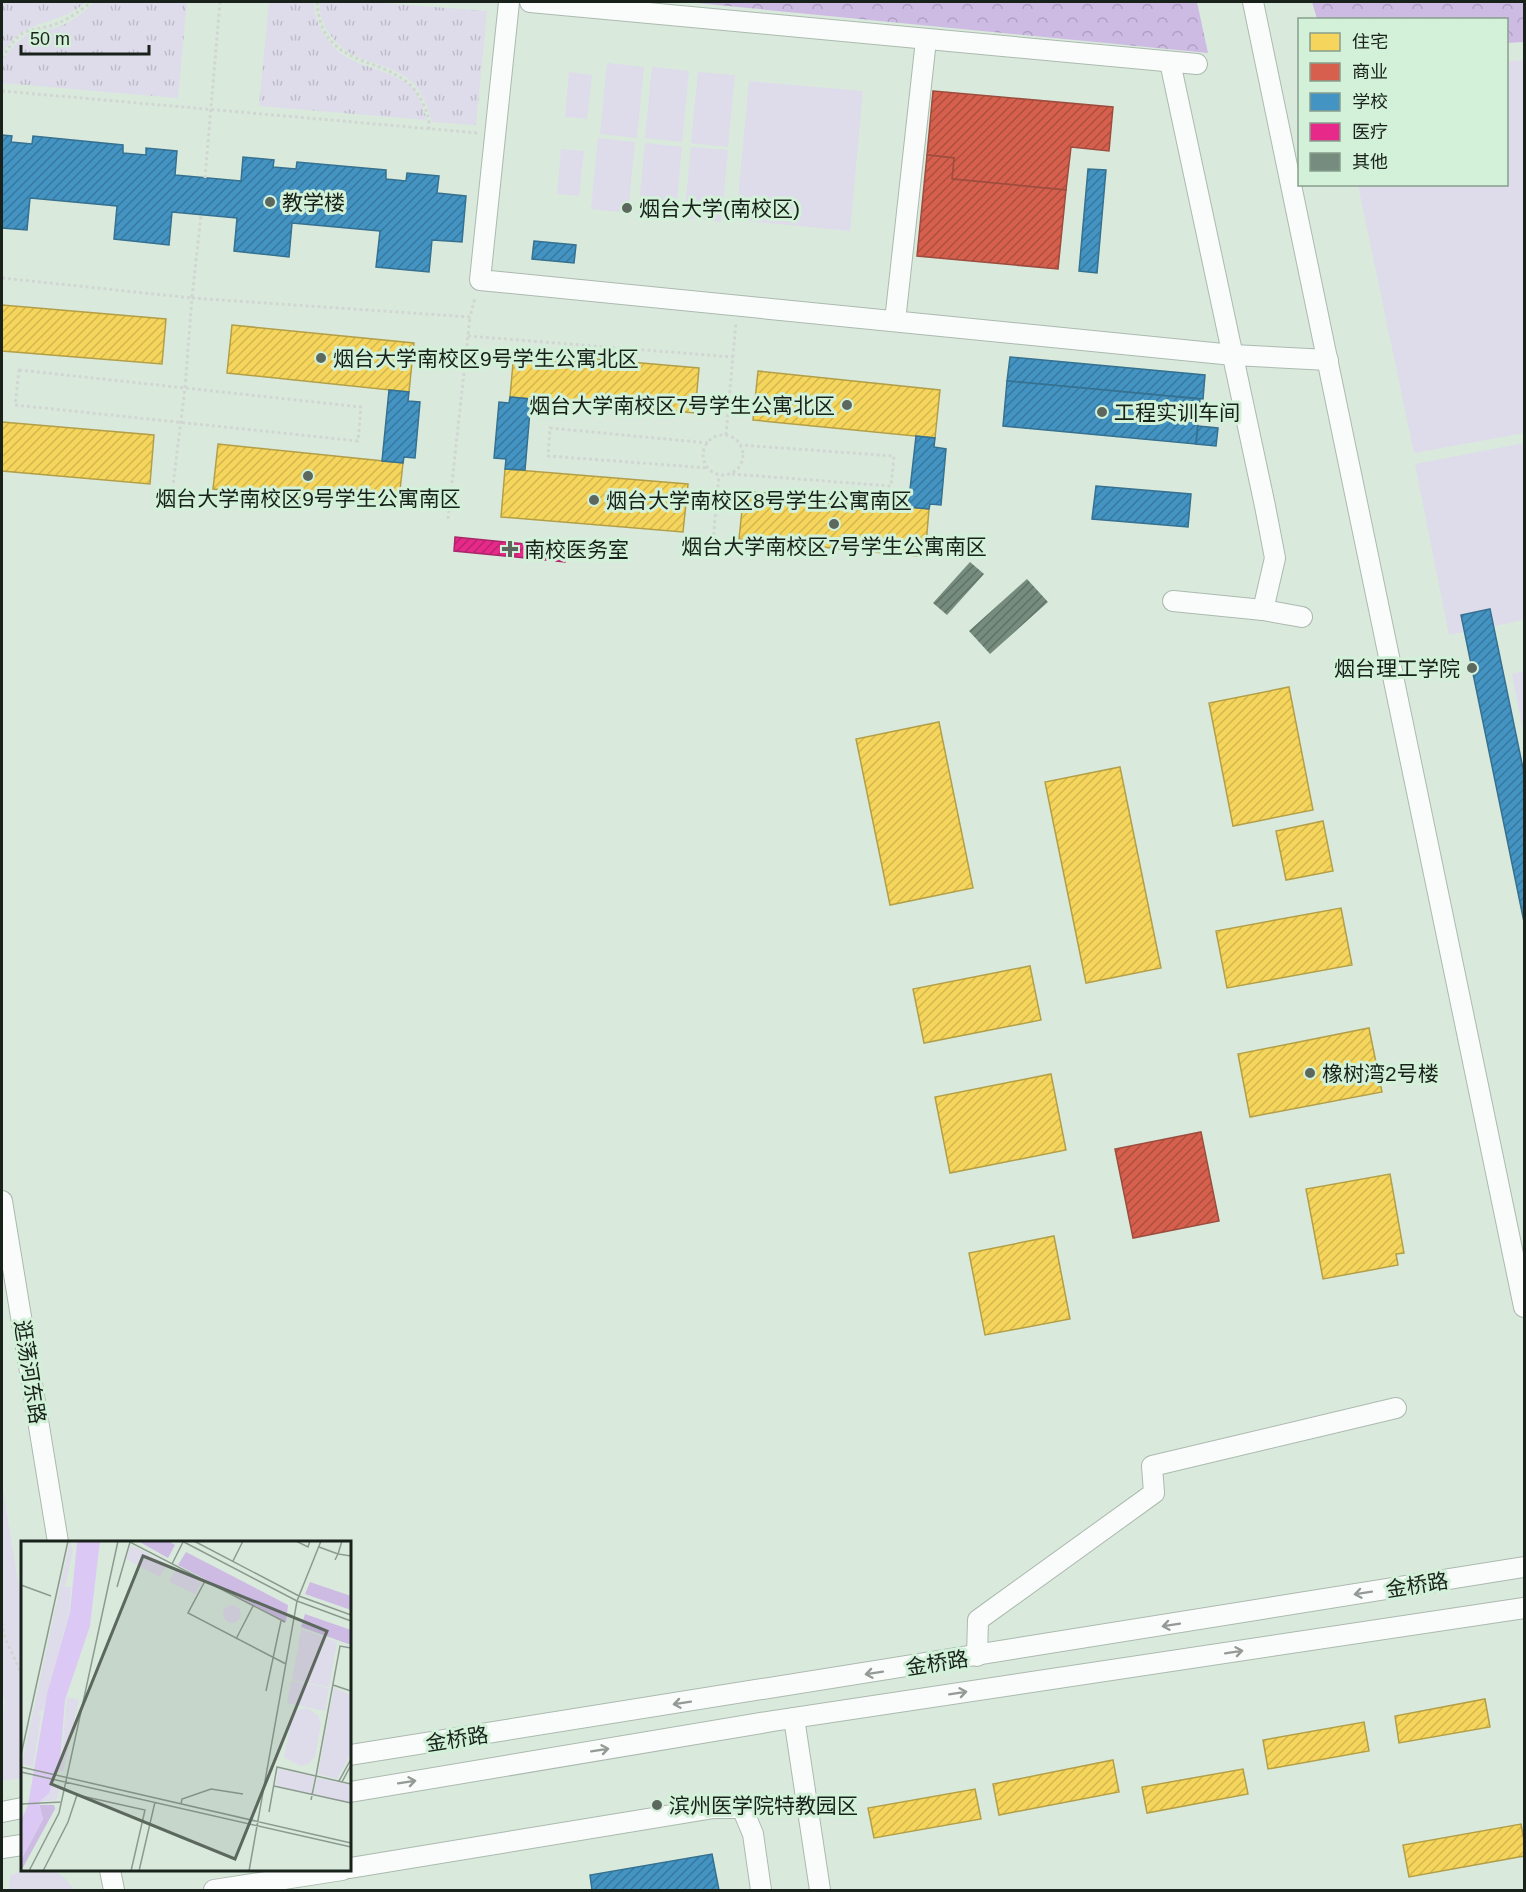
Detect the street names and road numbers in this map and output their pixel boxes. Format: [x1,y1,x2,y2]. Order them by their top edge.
street label: 逛荡河东路 [10,1318,50,1426]
street label: 金桥路 [1384,1569,1450,1601]
street label: 金桥路 [904,1647,970,1679]
street label: 金桥路 [424,1723,490,1755]

